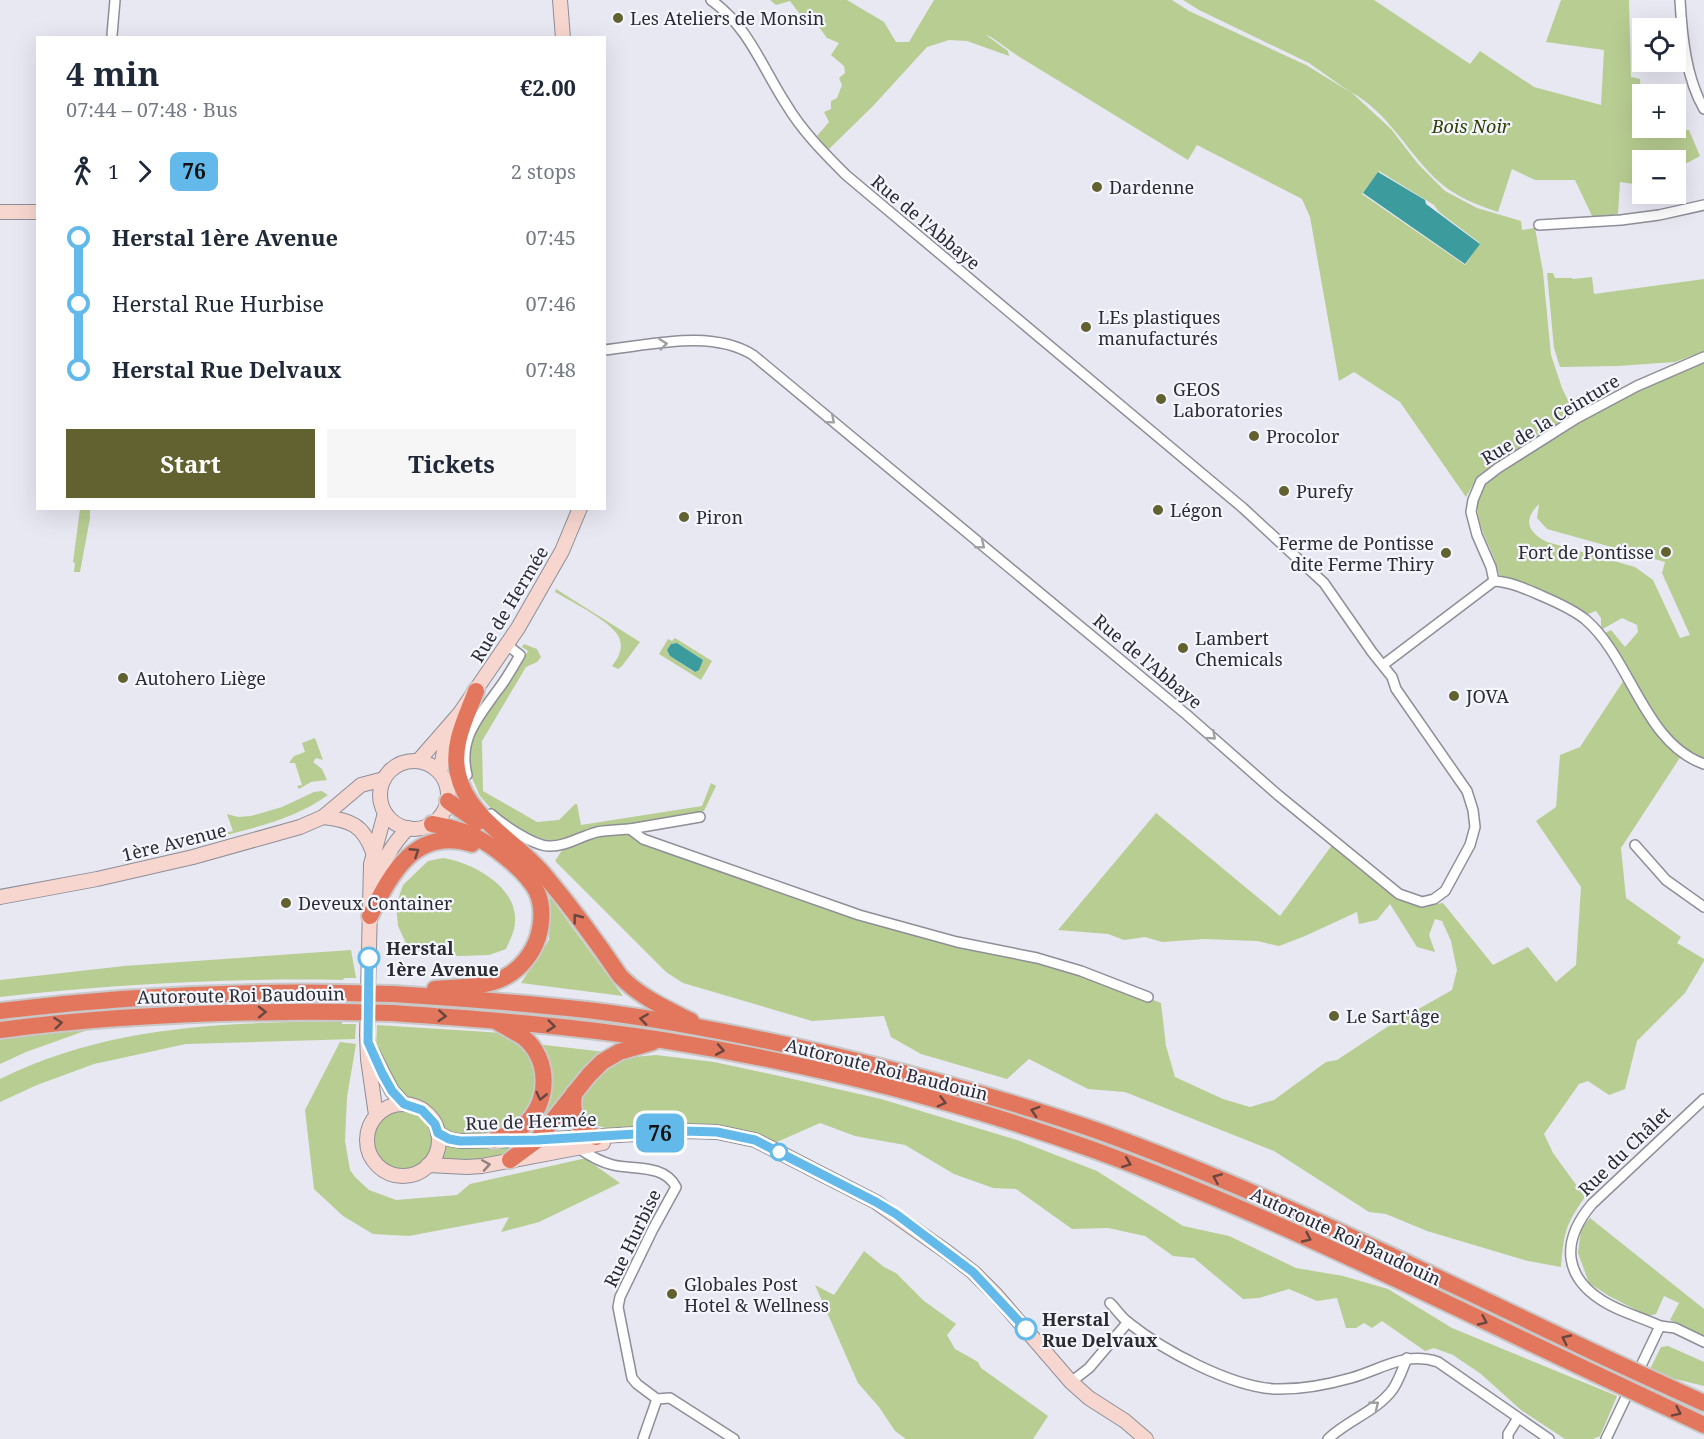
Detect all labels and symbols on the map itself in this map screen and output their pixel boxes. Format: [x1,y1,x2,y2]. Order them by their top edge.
place label: Les Ateliers de Monsin [630,6,825,30]
marker: Les Ateliers de Monsin [611,11,625,25]
park label: Bois Noir [1431,114,1511,138]
street label: Rue de l'Abbaye [866,169,986,275]
place label: Dardenne [1109,175,1194,199]
marker: Dardenne [1090,180,1104,194]
place label: LEs plastiques manufacturés [1098,305,1220,350]
marker: LEs plastiques manufacturés [1079,320,1093,334]
one-way arrow [658,338,667,350]
street label: Rue de la Ceinture [1476,368,1624,470]
place label: GEOS Laboratories [1173,377,1283,422]
marker: GEOS Laboratories [1154,392,1168,406]
one-way arrow [824,413,835,424]
place label: Procolor [1266,424,1340,448]
marker: Procolor [1247,429,1261,443]
place label: Purefy [1296,479,1354,503]
marker: Purefy [1277,484,1291,498]
place label: Légon [1170,498,1223,522]
marker: Légon [1151,503,1165,517]
place label: Piron [696,505,743,529]
marker: Piron [677,510,691,524]
place label: Ferme de Pontisse dite Ferme Thiry [1278,531,1435,576]
one-way arrow [974,537,985,548]
place label: Fort de Pontisse [1518,540,1654,564]
street label: Rue de Hermée [465,541,553,667]
marker: Fort de Pontisse [1659,545,1673,559]
marker: Ferme de Pontisse dite Ferme Thiry [1439,546,1453,560]
street label: Rue de l'Abbaye [1088,608,1208,714]
place label: Lambert Chemicals [1195,626,1283,671]
marker: Lambert Chemicals [1176,641,1190,655]
place label: Autohero Liège [135,666,266,690]
marker: Autohero Liège [116,671,130,685]
place label: JOVA [1465,684,1509,708]
marker: JOVA [1447,689,1461,703]
one-way arrow [1205,729,1216,740]
street label: 1ère Avenue [119,817,229,867]
one-way arrow [408,848,419,859]
place label: Deveux Container [298,891,453,915]
marker: Deveux Container [279,896,293,910]
one-way arrow [574,914,585,925]
place label: Herstal 1ère Avenue [386,936,499,981]
marker: Herstal 1ère Avenue [358,947,380,969]
street label: Autoroute Roi Baudouin [137,981,345,1009]
place label: Le Sart'âge [1346,1004,1440,1028]
one-way arrow [257,1006,266,1018]
marker: Le Sart'âge [1327,1009,1341,1023]
one-way arrow [438,1010,447,1023]
one-way arrow [640,1013,649,1025]
one-way arrow [54,1017,63,1030]
one-way arrow [546,1019,555,1032]
street label: Autoroute Roi Baudouin [783,1032,991,1106]
one-way arrow [714,1043,724,1056]
one-way arrow [535,1091,548,1101]
one-way arrow [937,1095,947,1108]
street label: Rue du Châlet [1573,1101,1675,1201]
one-way arrow [1030,1105,1041,1118]
street label: Rue de Hermée [465,1107,597,1135]
line badge: 76 [633,1114,687,1152]
unlabelled marker [770,1143,788,1161]
one-way arrow [1121,1155,1132,1168]
one-way arrow [481,1159,490,1171]
one-way arrow [1213,1174,1224,1186]
street label: Autoroute Roi Baudouin [1247,1181,1446,1291]
street label: Rue Hurbise [598,1185,666,1291]
one-way arrow [1300,1231,1311,1243]
place label: Globales Post Hotel & Wellness [684,1272,829,1317]
marker: Globales Post Hotel & Wellness [665,1287,679,1301]
place label: Herstal Rue Delvaux [1042,1307,1158,1352]
one-way arrow [1477,1314,1488,1326]
marker: Herstal Rue Delvaux [1015,1318,1037,1340]
one-way arrow [1562,1334,1573,1346]
one-way arrow [1368,1401,1379,1412]
one-way arrow [1670,1405,1681,1417]

